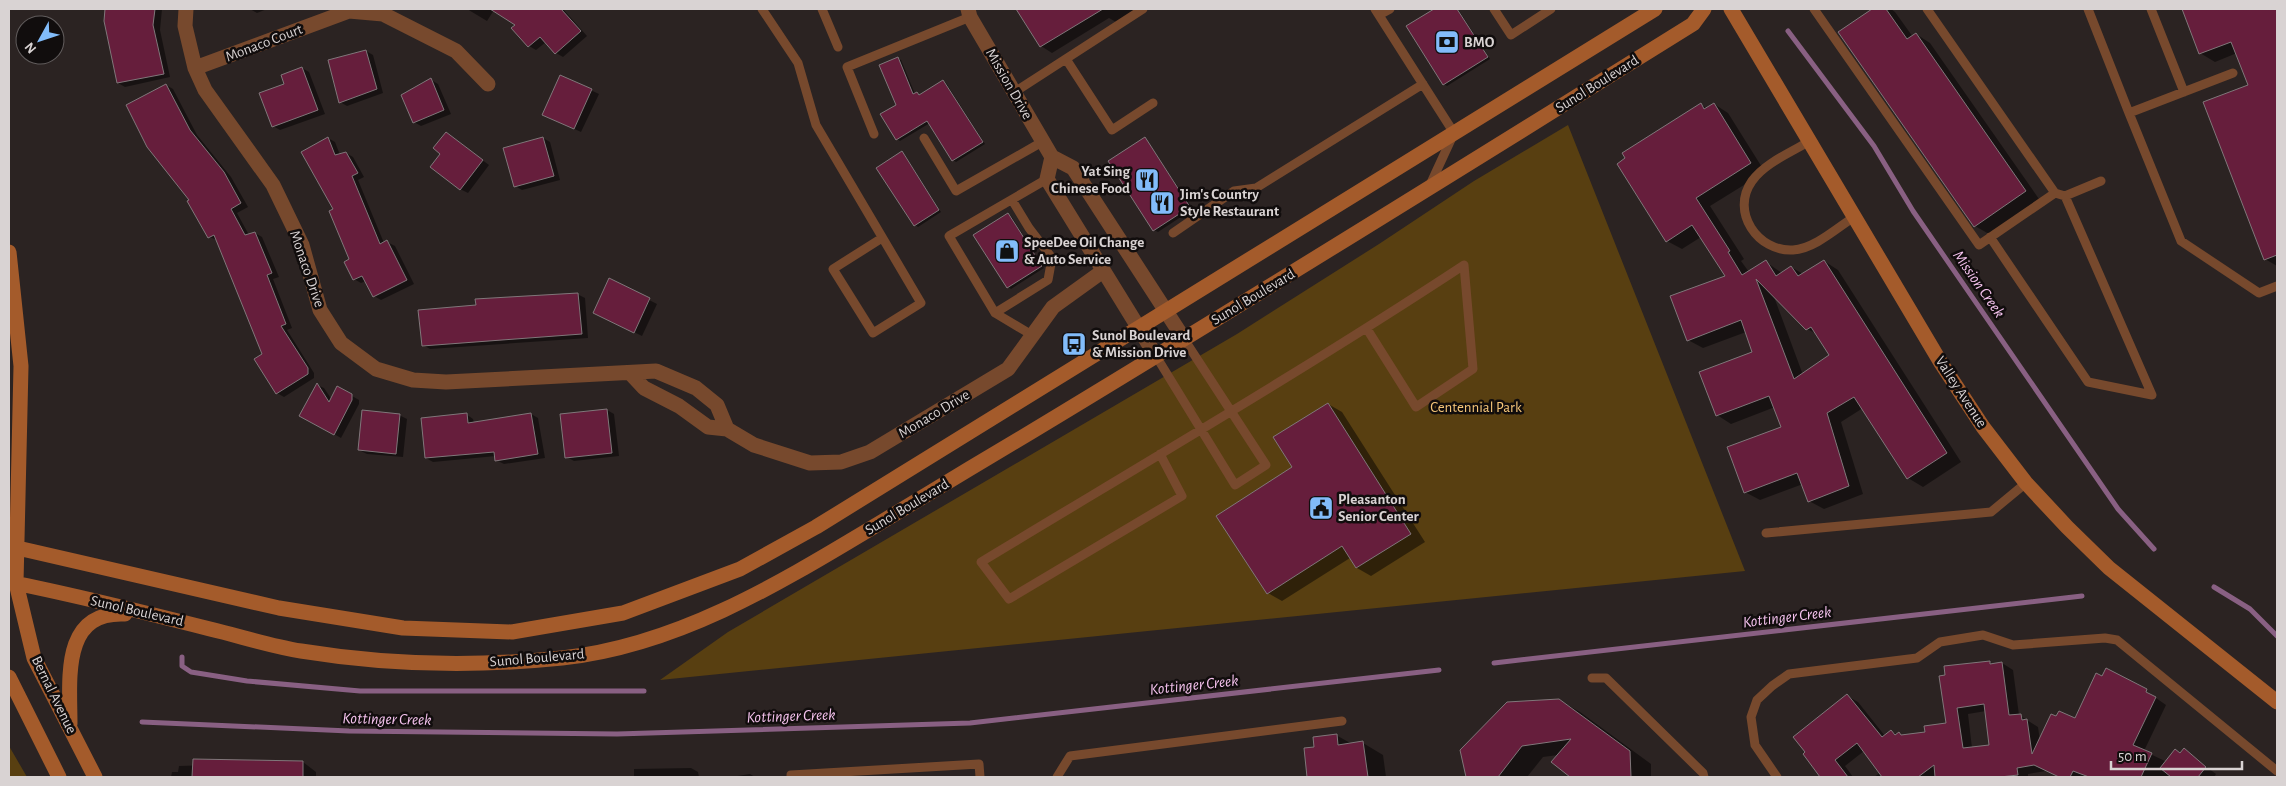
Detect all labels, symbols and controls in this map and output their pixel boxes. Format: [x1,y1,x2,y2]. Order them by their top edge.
north arrow [15,15,65,65]
street label: Monaco Court [223,21,305,65]
bank icon: BMO [1434,29,1460,55]
place label: BMO [1464,35,1495,50]
text: N [22,39,39,56]
street label: Mission Drive [983,46,1035,122]
street label: Sunol Boulevard [1553,52,1641,116]
place label: Yat Sing Chinese Food [1051,164,1130,196]
restaurant icon: Yat Sing Chinese Food [1134,167,1160,193]
place label: Jim's Country Style Restaurant [1180,187,1279,219]
restaurant icon: Jim's Country Style Restaurant [1149,190,1175,216]
street label: Monaco Drive [287,229,327,309]
place label: SpeeDee Oil Change & Auto Service [1024,235,1144,267]
shop icon: SpeeDee Oil Change & Auto Service [994,238,1020,264]
water label: Mission Creek [1950,248,2008,320]
street label: Sunol Boulevard [1208,266,1298,328]
place label: Sunol Boulevard & Mission Drive [1092,328,1190,360]
bus stop icon: Sunol Boulevard & Mission Drive [1061,331,1087,357]
street label: Valley Avenue [1933,354,1990,430]
street label: Monaco Drive [896,387,972,441]
park label: Centennial Park [1430,400,1522,415]
street label: Sunol Boulevard [862,476,952,538]
place label: Pleasanton Senior Center [1338,492,1420,524]
public building icon: Pleasanton Senior Center [1308,495,1334,521]
street label: Sunol Boulevard [89,593,185,629]
water label: Kottinger Creek [1742,604,1832,630]
street label: Sunol Boulevard [489,646,585,670]
street label: Bernal Avenue [29,654,79,736]
water label: Kottinger Creek [1149,672,1239,698]
water label: Kottinger Creek [746,706,836,726]
water label: Kottinger Creek [342,710,432,728]
scale bar [2111,738,2242,770]
text: 50 m [2118,749,2147,764]

